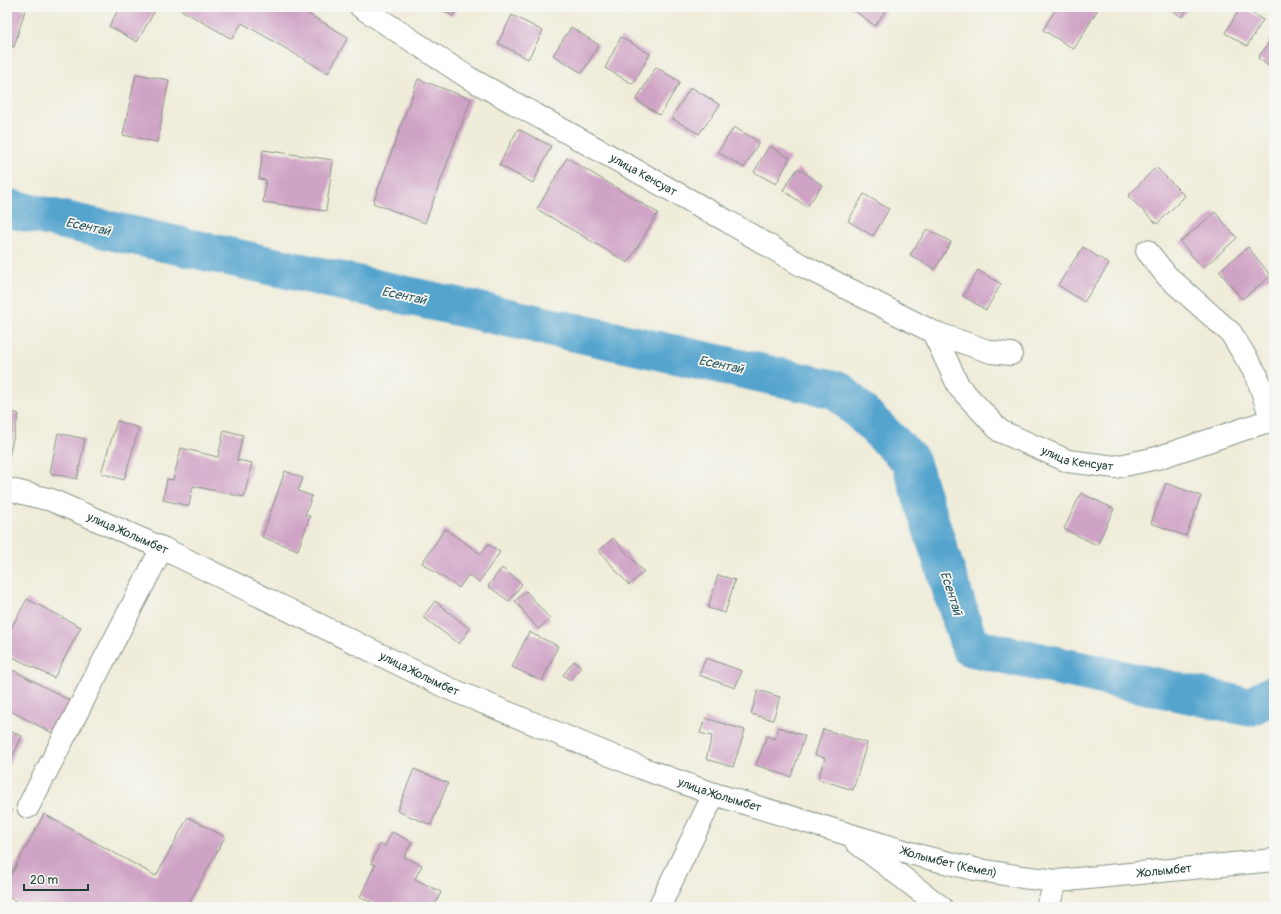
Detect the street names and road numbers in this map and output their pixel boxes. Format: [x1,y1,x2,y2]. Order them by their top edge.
street label: улица Кенсуат [607,150,680,200]
street label: улица Кенсуат [1038,443,1114,475]
street label: улица Жолымбет [84,509,171,558]
street label: улица Жолымбет [376,648,462,700]
street label: улица Жолымбет [675,774,763,816]
street label: Жолымбет (Кемел) [897,843,998,881]
street label: Жолымбет [1135,861,1193,881]

